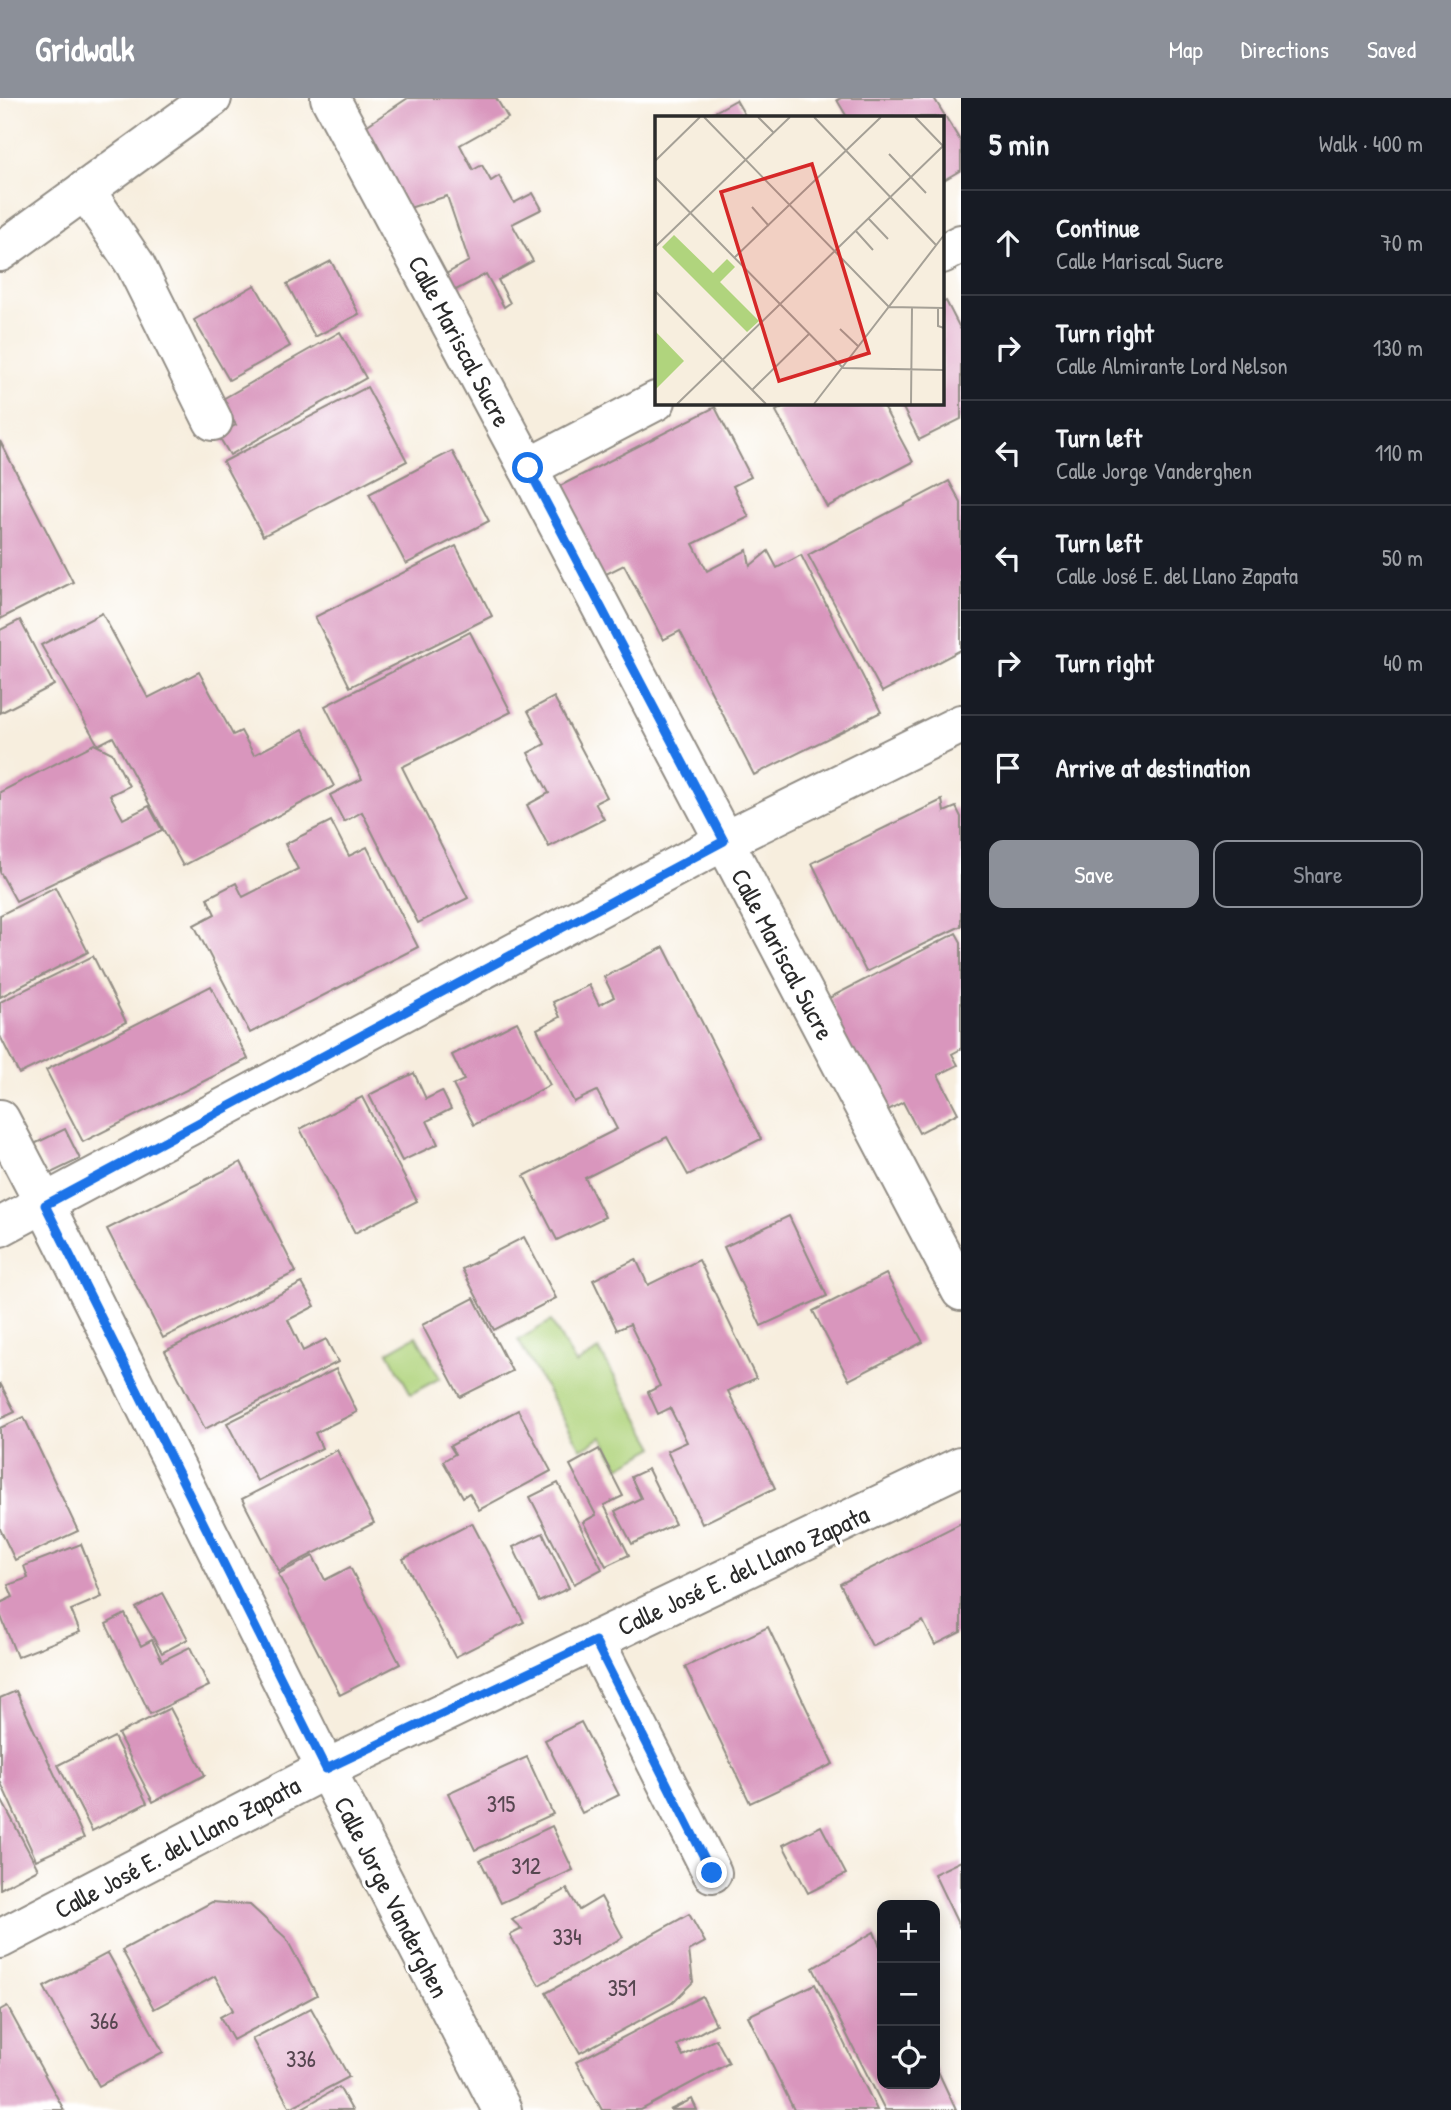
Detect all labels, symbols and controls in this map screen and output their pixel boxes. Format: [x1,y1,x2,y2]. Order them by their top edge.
text: Gridwalk [35,27,135,71]
text: Map [1169,33,1203,65]
text: Directions [1241,33,1329,65]
text: Saved [1367,33,1416,65]
inset map [655,116,944,404]
text: 5 min [989,124,1049,164]
text: Walk · 400 m [1319,128,1423,159]
text: Continue [1056,210,1140,245]
icon: ahead [989,224,1027,262]
text: 70 m [1380,227,1423,258]
text: Calle Mariscal Sucre [1056,245,1224,276]
street label: Calle Mariscal Sucre [400,249,520,433]
text: Turn right [1056,315,1154,350]
icon: right [989,329,1027,367]
text: 130 m [1373,332,1423,363]
text: Calle Almirante Lord Nelson [1056,350,1288,381]
text: Turn left [1056,420,1142,455]
icon: left [989,434,1027,472]
text: 110 m [1375,437,1423,468]
route start [512,452,543,483]
text: Calle Jorge Vanderghen [1056,455,1252,486]
text: Turn left [1056,525,1142,560]
icon: left [989,539,1027,577]
text: 50 m [1382,542,1423,573]
text: Calle José E. del Llano Zapata [1056,560,1298,591]
icon: right [989,644,1027,682]
text: Turn right [1056,645,1154,680]
text: 40 m [1383,647,1423,678]
icon: arrive [989,749,1027,787]
text: Arrive at destination [1056,750,1251,785]
button: Save [989,840,1199,908]
button: Share [1213,840,1423,908]
street label: Calle Mariscal Sucre [723,862,843,1046]
street label: Calle José E. del Llano Zapata [612,1496,874,1644]
street label: Calle José E. del Llano Zapata [48,1767,306,1927]
house number: 315 [487,1788,515,1819]
street label: Calle Jorge Vanderghen [326,1790,458,2004]
house number: 312 [511,1850,541,1881]
route end [696,1857,727,1888]
map controls [877,1900,940,2089]
button: + [877,1900,940,1963]
house number: 334 [552,1921,582,1952]
button: − [877,1963,940,2026]
house number: 351 [608,1972,636,2003]
house number: 366 [90,2005,118,2036]
button: locate [877,2026,940,2089]
house number: 336 [286,2043,316,2074]

